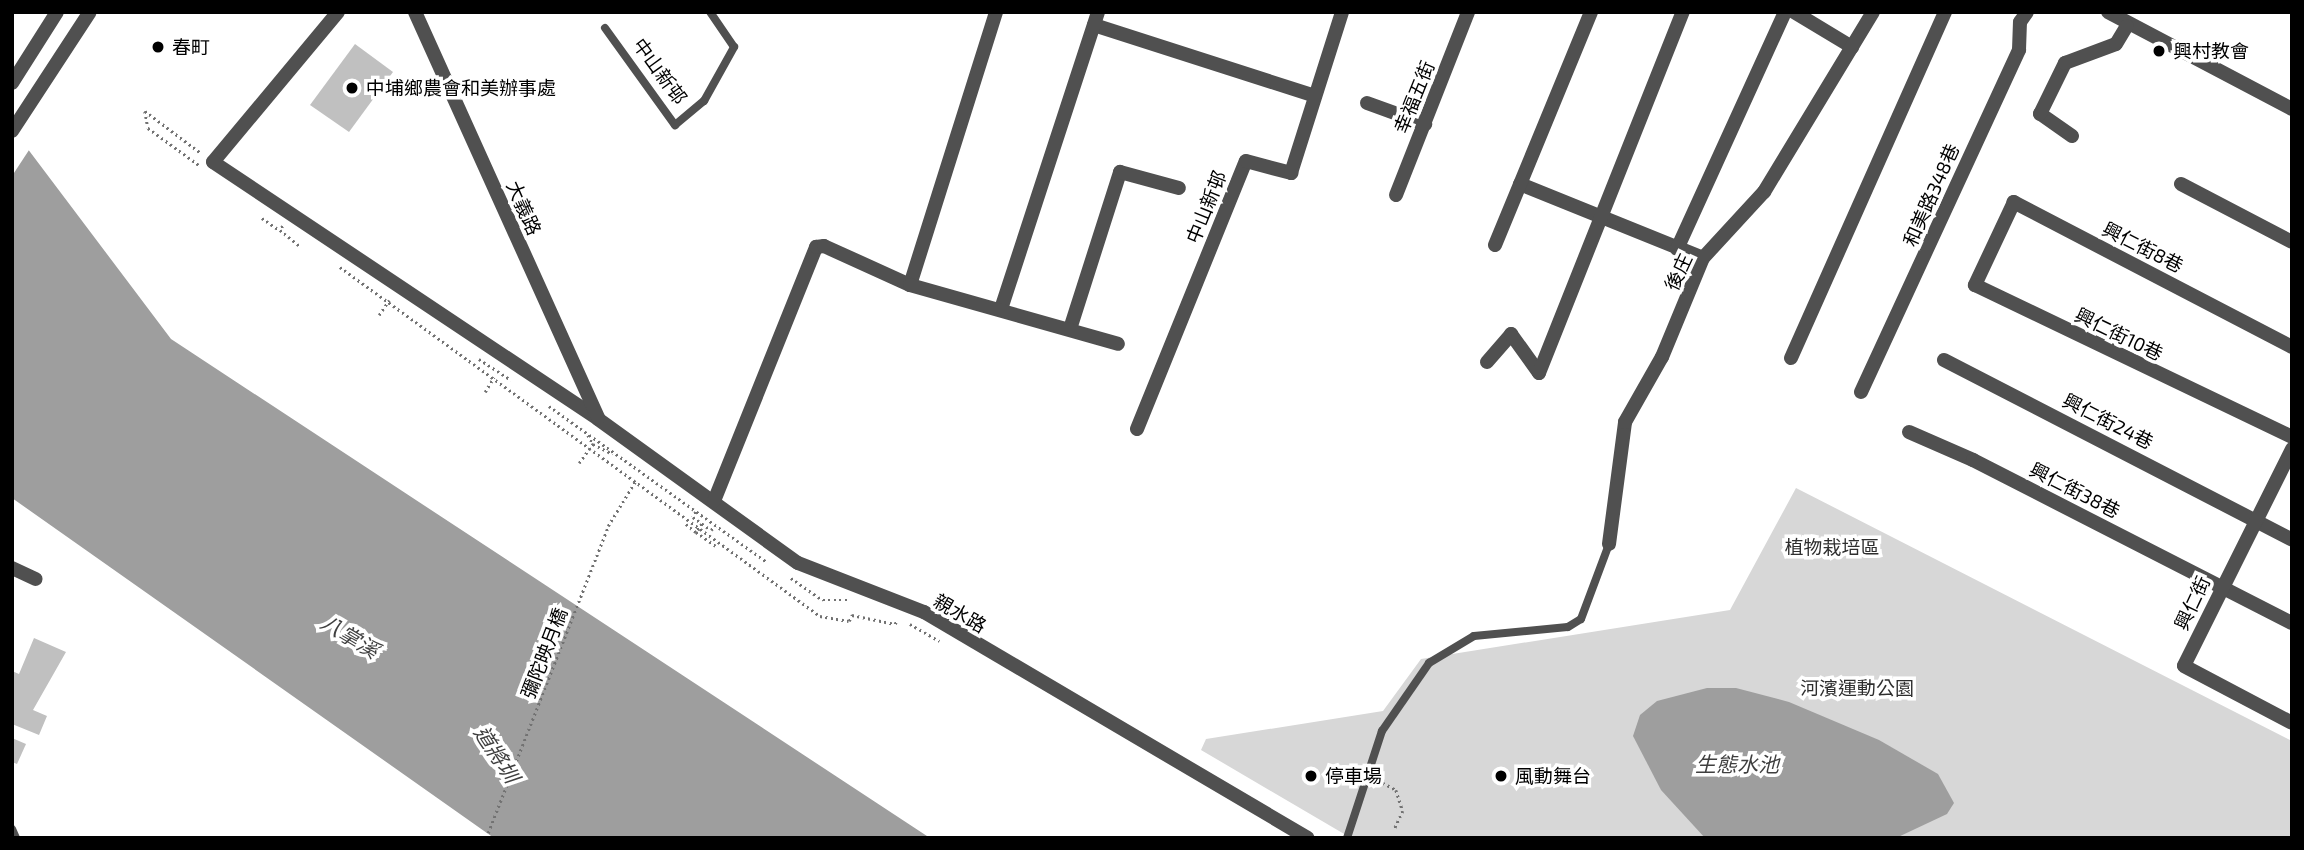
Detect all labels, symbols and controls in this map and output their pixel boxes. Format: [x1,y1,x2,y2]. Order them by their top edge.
street label: 中山新邨 [628,34,692,108]
place label: 春町 [172,36,210,58]
marker: 春町 [150,39,166,55]
place label: 興村教會 [2173,40,2249,62]
marker: 興村教會 [2151,43,2167,59]
street label: 幸福五街 [1389,57,1439,137]
place label: 中埔鄉農會和美辦事處 [366,77,556,99]
marker: 中埔鄉農會和美辦事處 [344,80,360,96]
street label: 和美路348巷 [1898,140,1964,250]
street label: 中山新邨 [1181,167,1231,247]
street label: 大義路 [502,177,546,239]
street label: 興仁街8巷 [2099,217,2187,277]
street label: 後庄 [1660,250,1696,294]
street label: 興仁街10巷 [2071,303,2167,365]
street label: 興仁街24巷 [2059,389,2157,453]
street label: 興仁街38巷 [2026,458,2124,522]
park label: 植物栽培區 [1785,536,1879,558]
street label: 興仁街 [2170,572,2214,634]
street label: 親水路 [930,589,990,637]
street label: 彌陀映月橋 [516,605,572,701]
water label: 八掌溪 [317,609,383,663]
park label: 河濱運動公園 [1800,677,1914,699]
water label: 道將圳 [469,721,525,787]
water label: 生態水池 [1695,751,1779,777]
place label: 停車場 [1325,765,1382,787]
place label: 風動舞台 [1515,765,1591,787]
marker: 停車場 [1303,768,1319,784]
marker: 風動舞台 [1493,768,1509,784]

